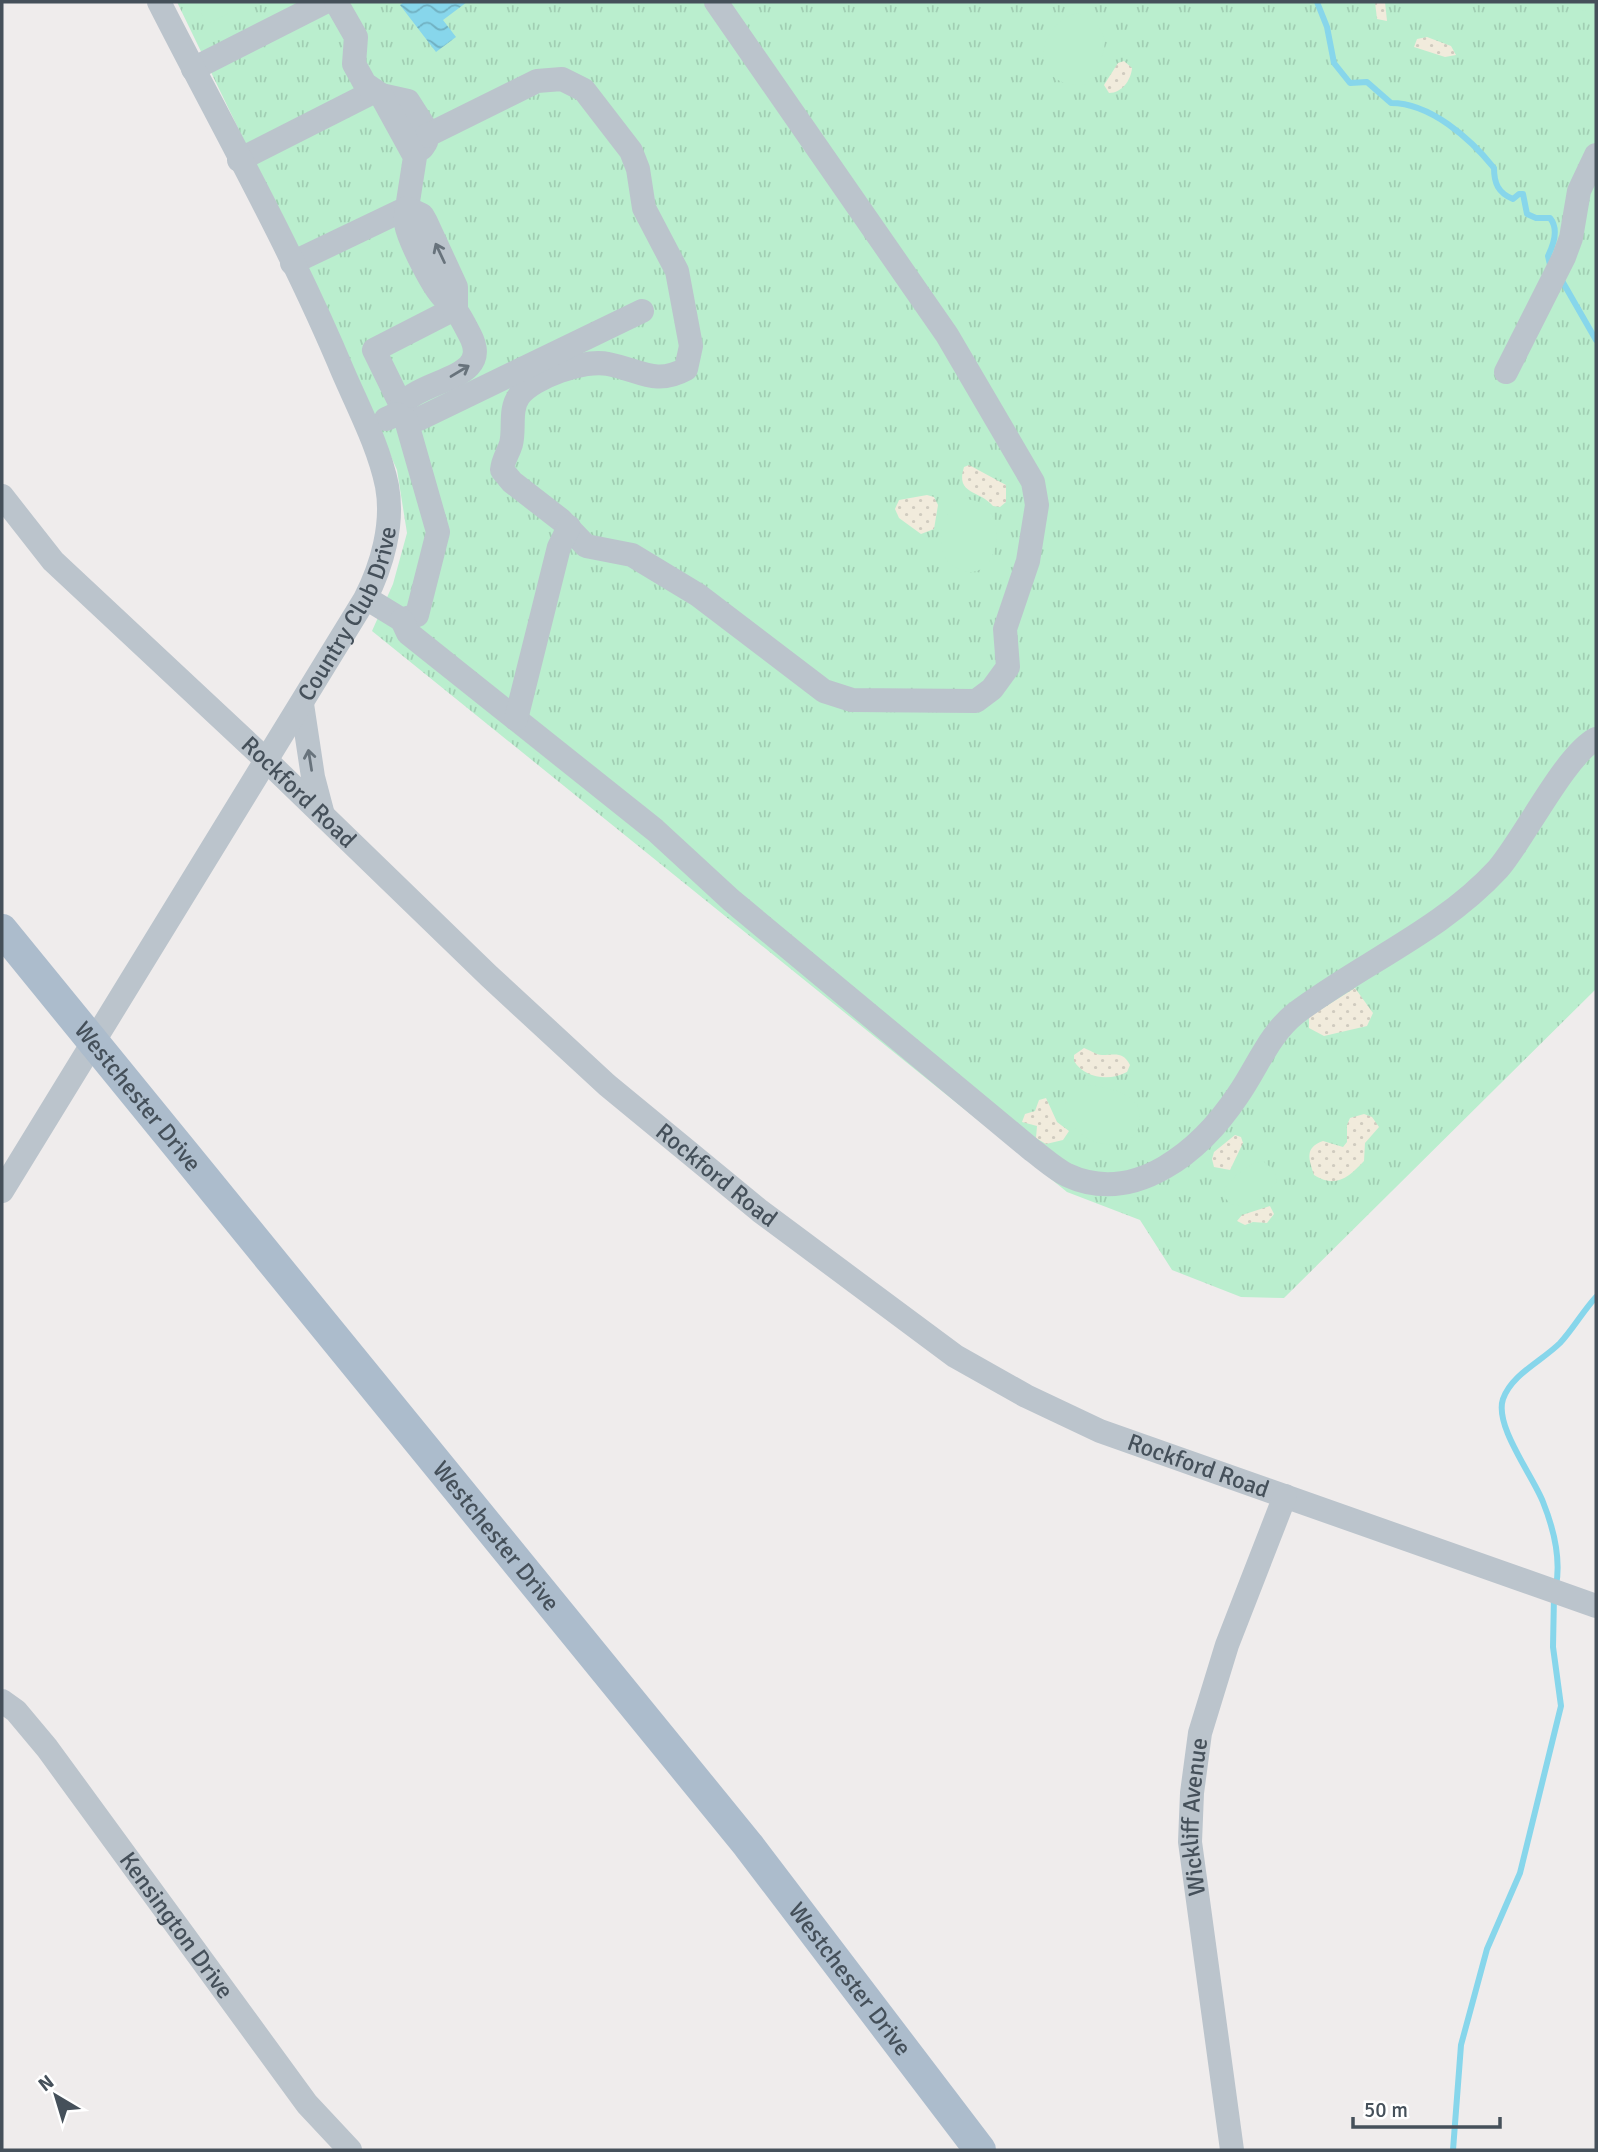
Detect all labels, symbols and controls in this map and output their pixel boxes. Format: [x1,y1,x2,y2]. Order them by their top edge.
one-way arrow [433,243,447,264]
one-way arrow [450,364,470,378]
street label: Country Club Drive [291,524,403,707]
street label: Rockford Road [235,730,363,854]
one-way arrow [304,749,317,772]
street label: Westchester Drive [68,1015,208,1178]
street label: Rockford Road [650,1116,783,1234]
street label: Rockford Road [1123,1427,1273,1505]
street label: Westchester Drive [426,1455,566,1617]
street label: Wickliff Avenue [1175,1736,1214,1898]
street label: Kensington Drive [113,1846,240,2005]
street label: Westchester Drive [782,1896,918,2062]
north arrow [21,2061,91,2131]
text: N [34,2070,59,2097]
scale bar [1353,2086,1500,2130]
text: 50 m [1364,2097,1408,2123]

